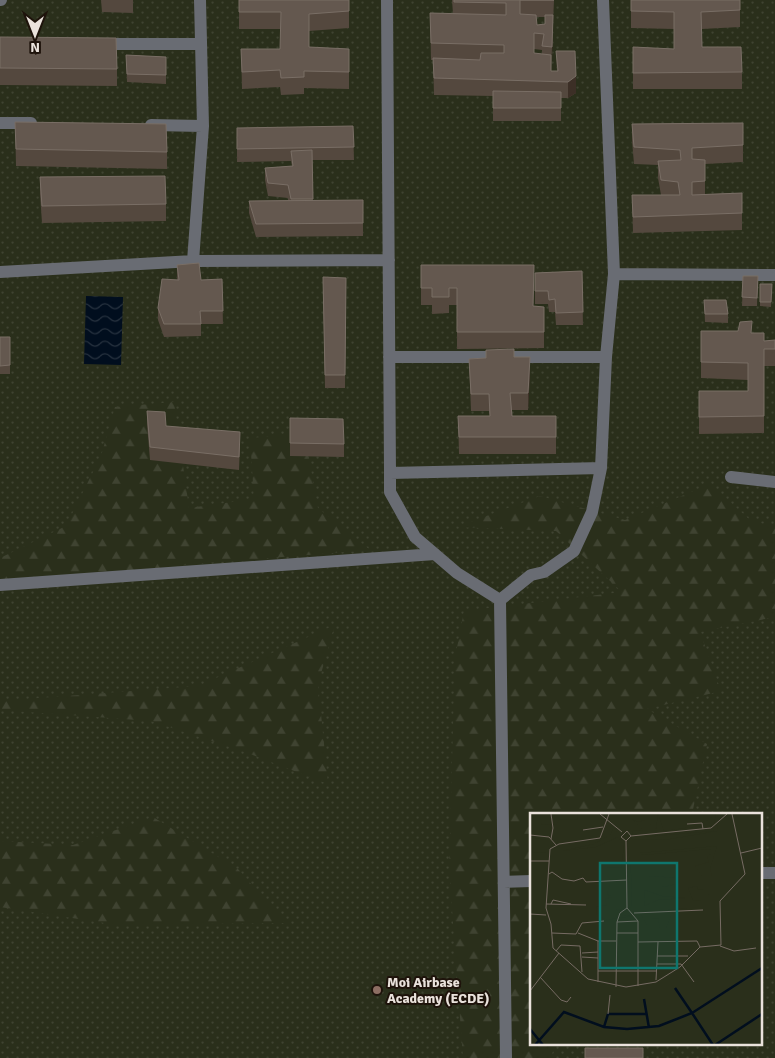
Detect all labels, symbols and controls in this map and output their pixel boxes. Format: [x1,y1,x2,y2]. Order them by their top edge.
north arrow [10,10,60,60]
text: N [30,39,40,56]
inset map [530,813,762,1046]
place label: Moi Airbase Academy (ECDE) [387,974,490,1007]
marker: Moi Airbase Academy (ECDE) [371,984,383,996]

